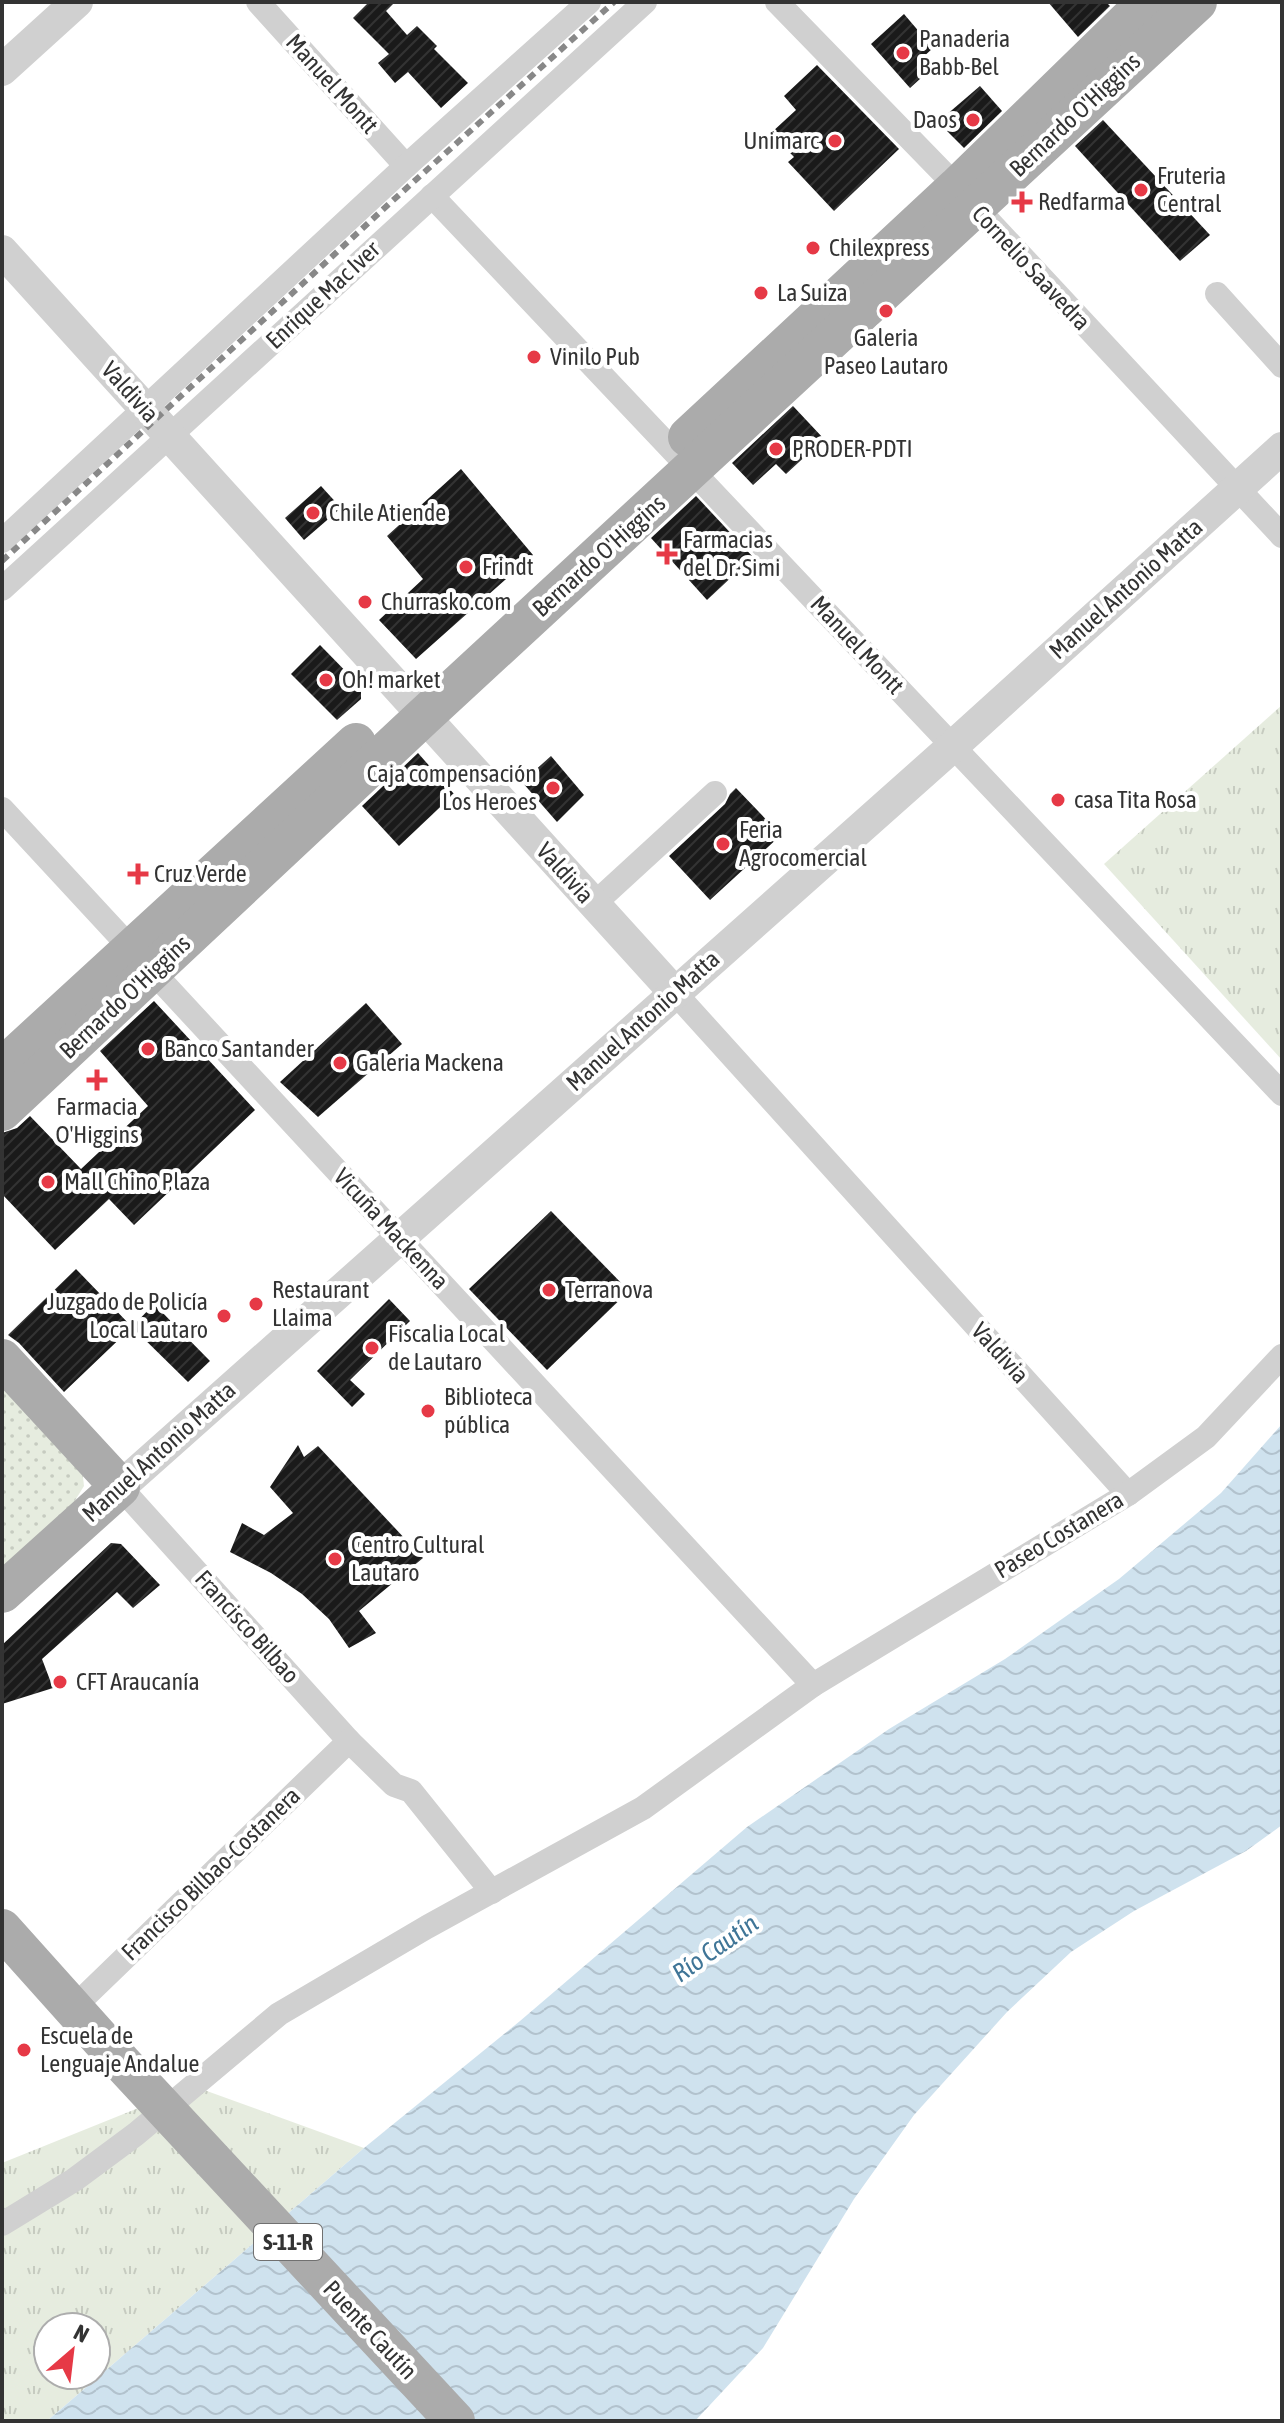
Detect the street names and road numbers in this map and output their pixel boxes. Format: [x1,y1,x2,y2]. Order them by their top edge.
street label: Manuel Montt [281,29,384,139]
street label: Bernardo O'Higgins [1004,47,1145,182]
street label: Cornelio Saavedra [967,200,1096,335]
street label: Enrique Mac Iver [261,235,385,354]
street label: Valdivia [96,356,164,427]
street label: Bernardo O'Higgins [527,489,670,622]
street label: Manuel Antonio Matta [1044,513,1208,664]
street label: Manuel Montt [805,590,910,699]
street label: Valdivia [531,837,599,908]
street label: Bernardo O'Higgins [54,929,195,1064]
street label: Manuel Antonio Matta [561,945,725,1096]
street label: Vicuña Mackenna [329,1163,454,1295]
street label: Valdivia [966,1317,1034,1388]
street label: Manuel Antonio Matta [77,1376,241,1527]
street label: Paseo Costanera [990,1486,1128,1584]
street label: Francisco Bilbao [190,1565,305,1688]
street label: Francisco Bilbao-Costanera [116,1782,305,1966]
road number: S-11-R [254,2224,322,2260]
street label: Puente Cautín [318,2275,423,2384]

